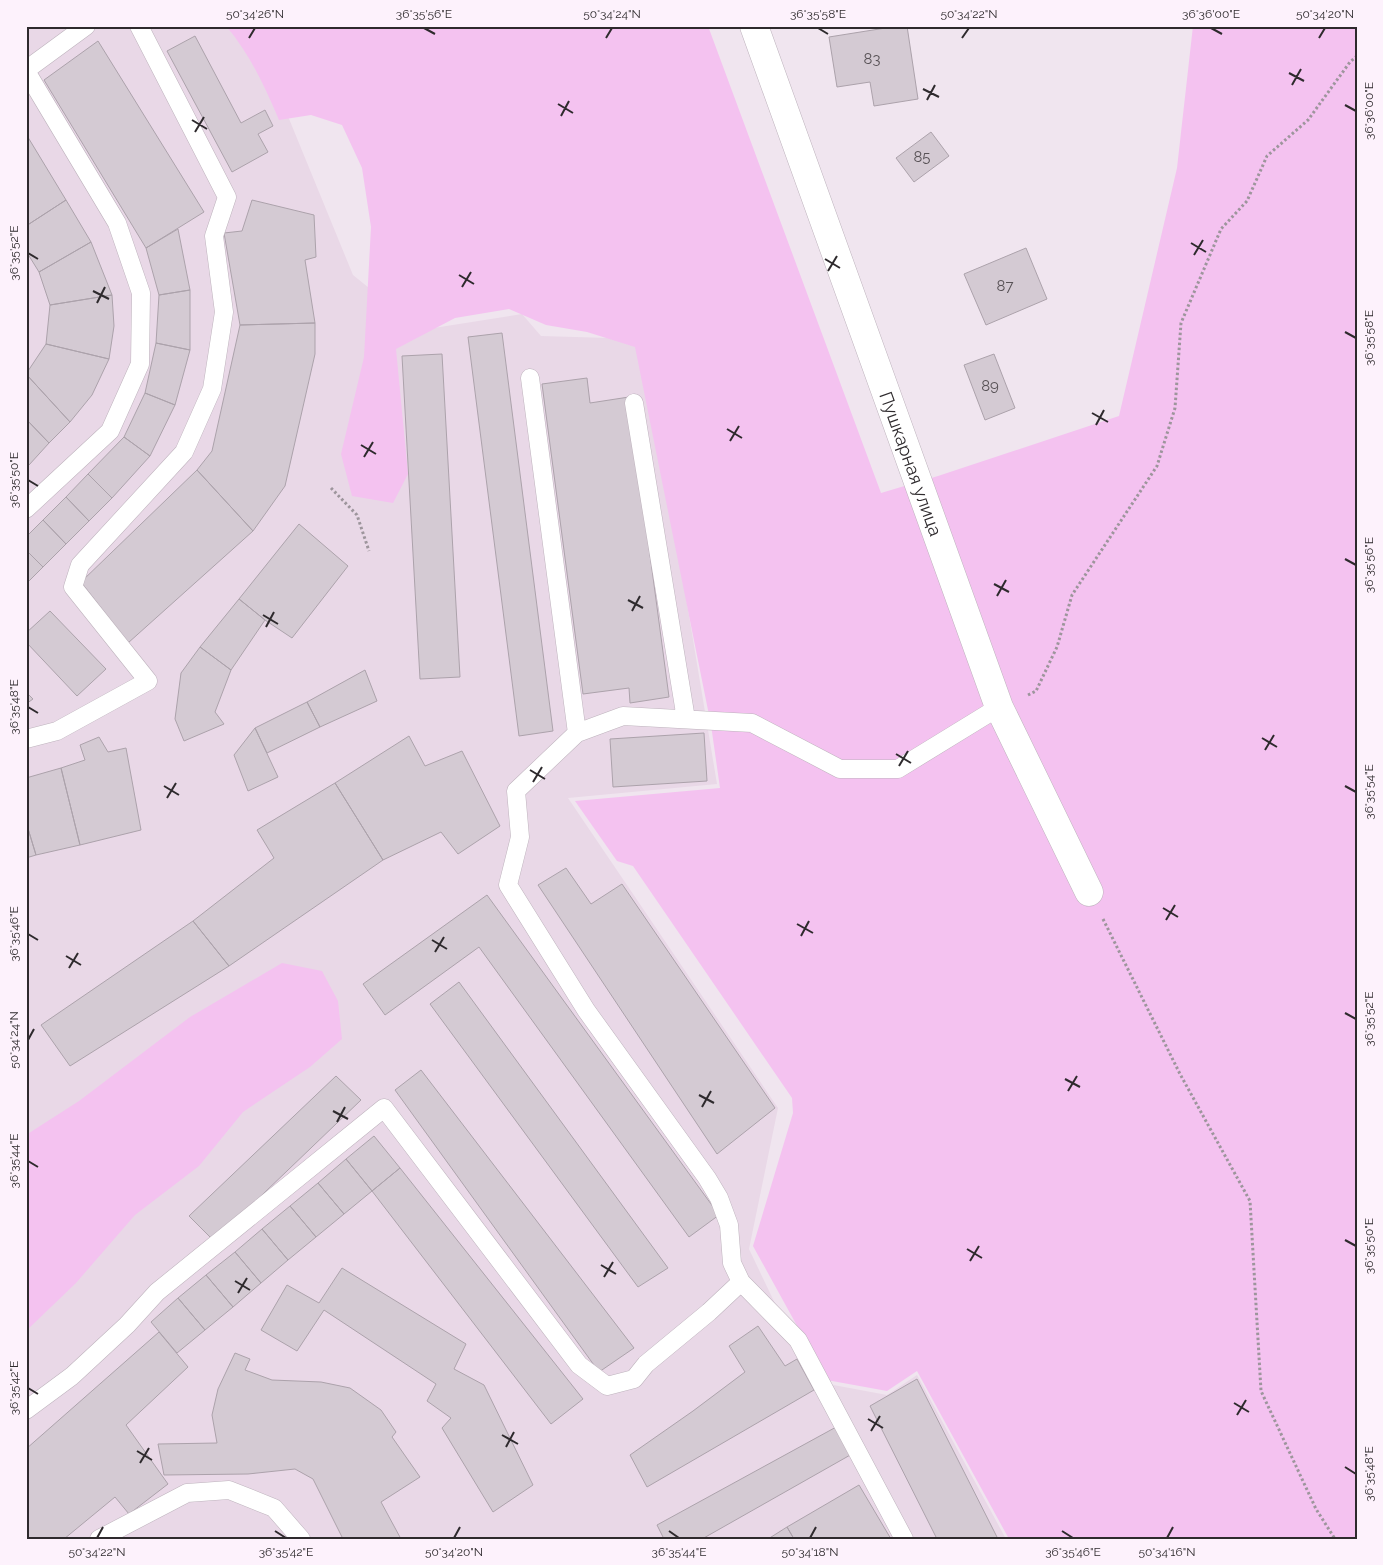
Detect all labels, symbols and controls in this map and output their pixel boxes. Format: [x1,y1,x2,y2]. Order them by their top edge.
text: 50°34'26"N [226,7,284,21]
text: 36°35'56"E [396,7,452,21]
text: 50°34'24"N [583,7,641,21]
text: 36°35'58"E [790,7,846,21]
text: 50°34'22"N [940,7,998,21]
text: 36°36'00"E [1182,7,1240,21]
text: 50°34'20"N [1296,7,1354,21]
house number: 83 [864,50,880,68]
text: 36°36'00"E [1362,82,1376,140]
house number: 85 [913,148,931,166]
text: 36°35'52"E [7,225,21,281]
house number: 87 [997,277,1013,295]
text: 36°35'58"E [1362,310,1376,366]
house number: 89 [981,377,999,395]
street label: Пушкарная улица [876,388,947,539]
text: 36°35'50"E [7,452,21,508]
text: 36°35'56"E [1362,537,1376,593]
text: 36°35'48"E [7,679,21,735]
text: 36°35'54"E [1362,764,1376,820]
text: 36°35'46"E [7,906,21,962]
text: 36°35'52"E [1362,991,1376,1047]
text: 50°34'24"N [7,1011,21,1069]
text: 36°35'44"E [7,1134,21,1188]
text: 36°35'50"E [1362,1218,1376,1274]
text: 36°35'42"E [7,1361,21,1415]
text: 36°35'48"E [1362,1446,1376,1502]
text: 50°34'22"N [68,1545,126,1559]
text: 36°35'42"E [259,1545,313,1559]
text: 50°34'20"N [425,1545,483,1559]
text: 36°35'44"E [652,1545,706,1559]
text: 50°34'18"N [782,1545,838,1559]
text: 36°35'46"E [1045,1545,1101,1559]
text: 50°34'16"N [1138,1545,1196,1559]

